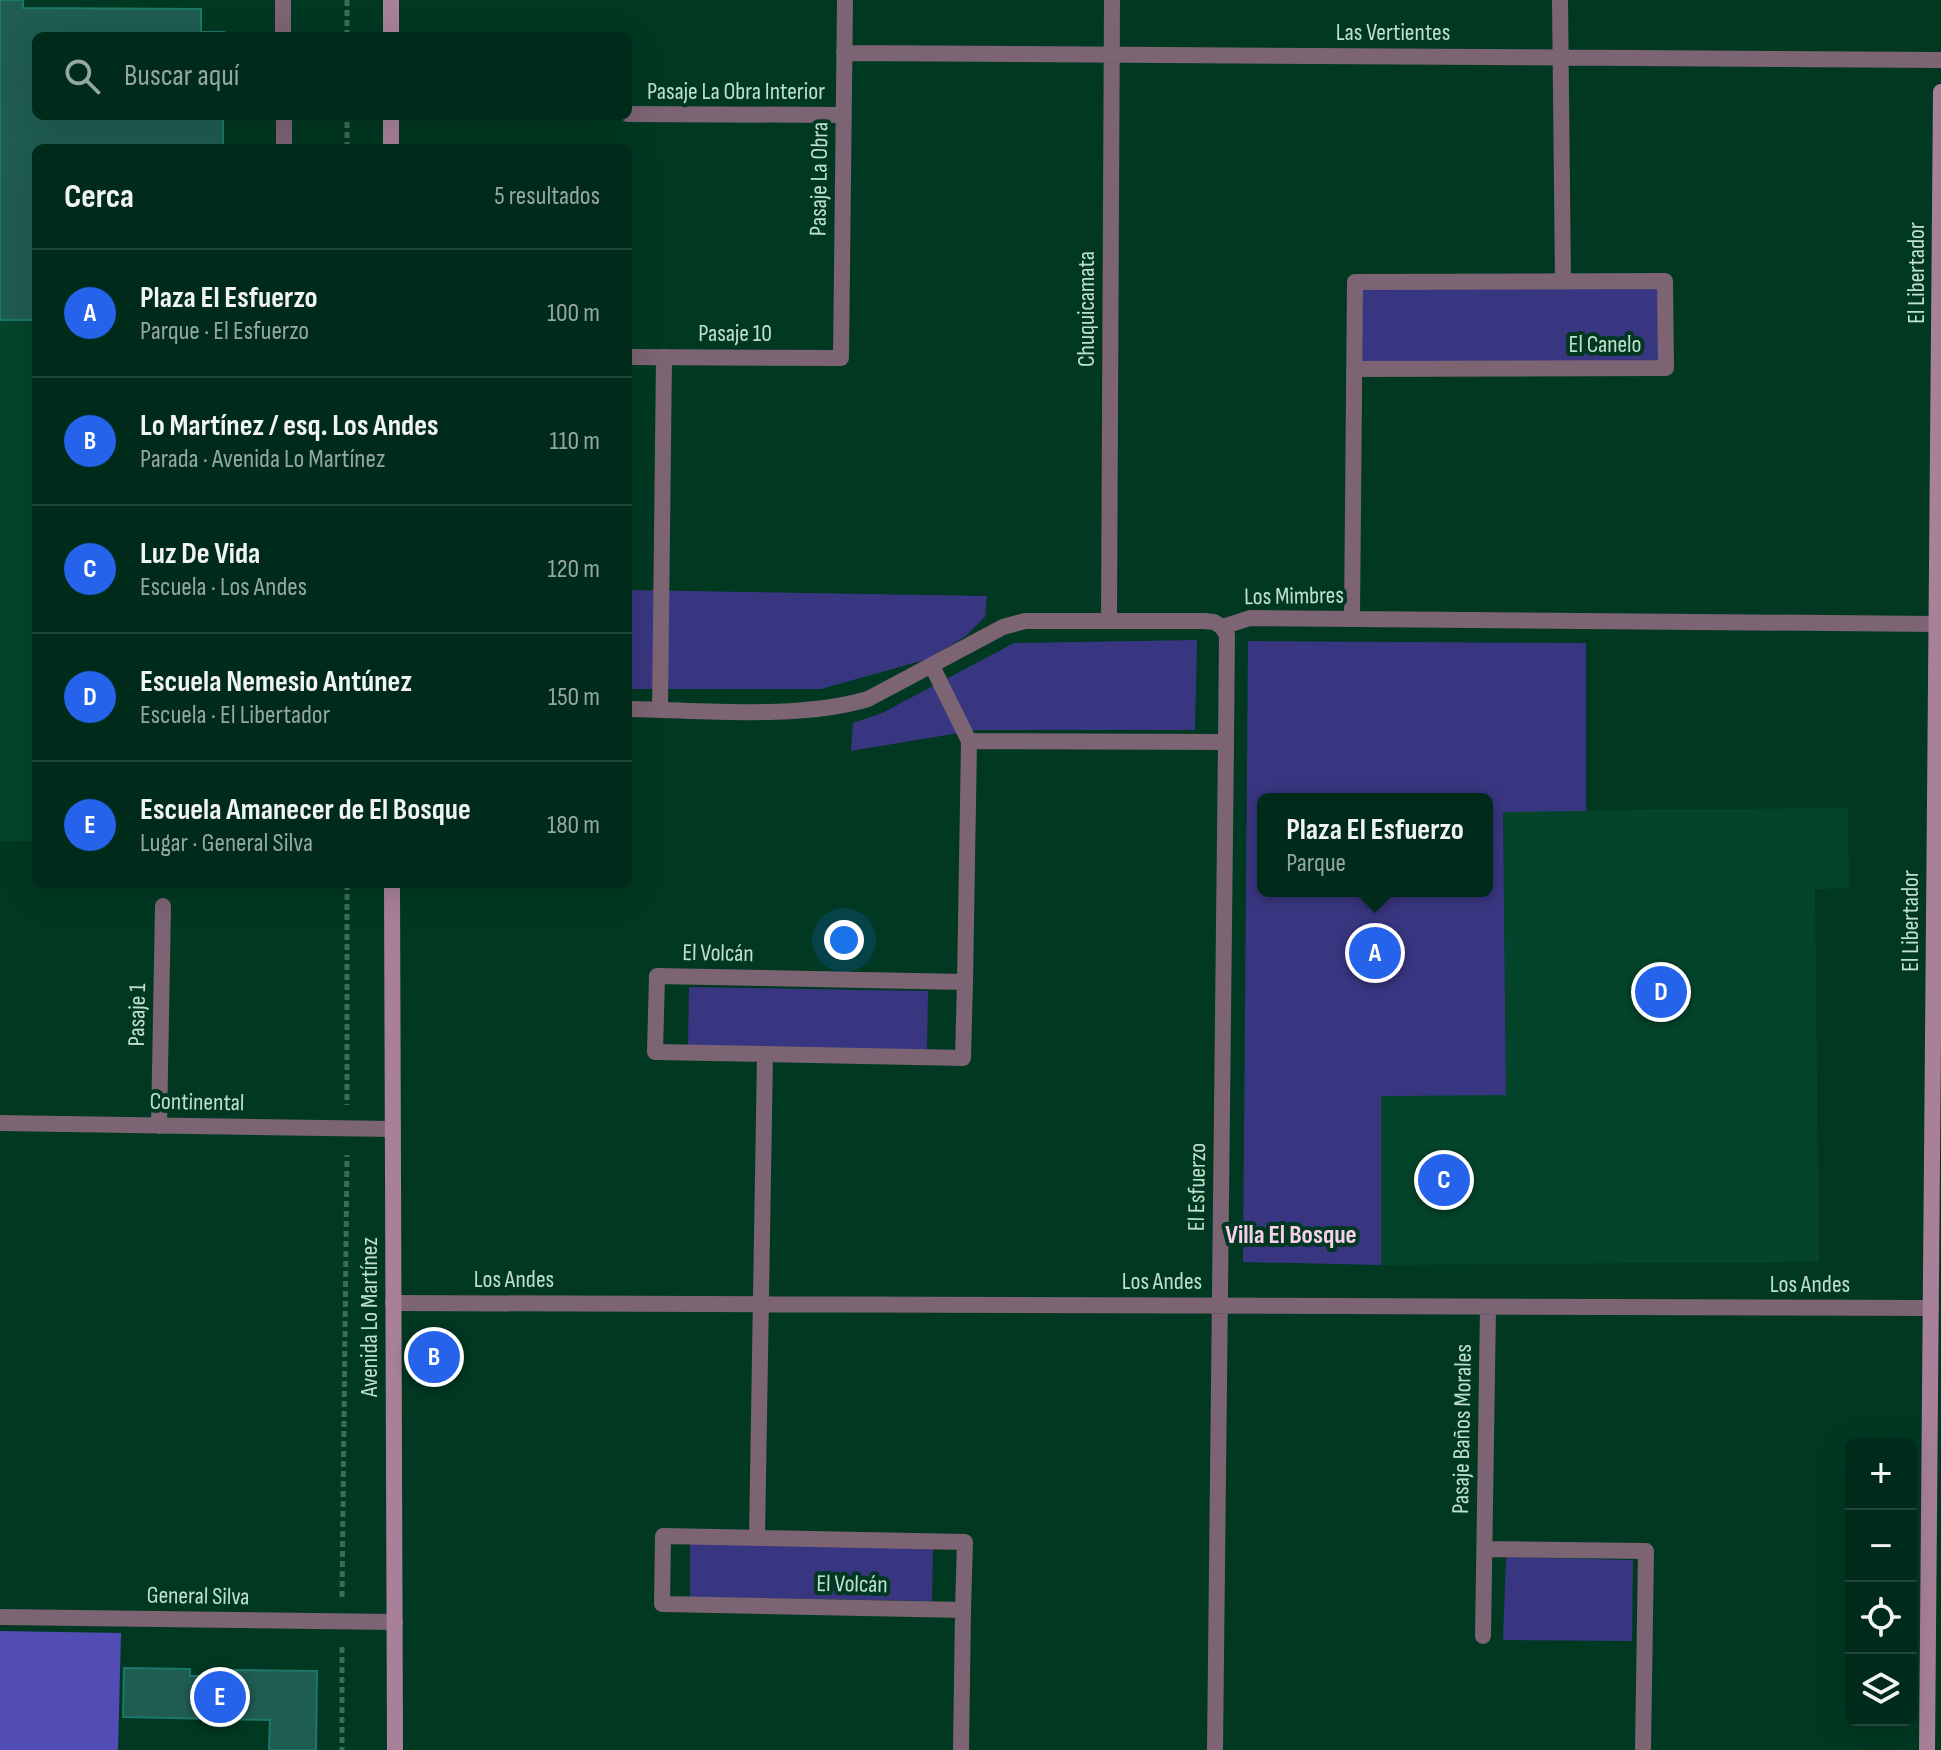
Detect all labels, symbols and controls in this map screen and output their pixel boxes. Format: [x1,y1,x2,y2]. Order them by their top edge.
street label: Las Vertientes [1336,18,1450,47]
search box [32,32,632,120]
icon: search [60,54,104,98]
text: Buscar aquí [124,58,239,94]
street label: Pasaje La Obra Interior [647,77,825,106]
street label: Pasaje La Obra [804,122,834,236]
text: Cerca [64,176,134,217]
text: 5 resultados [494,181,600,212]
street label: El Libertador [1902,222,1931,324]
street label: Chuquicamata [1072,251,1101,367]
text: Plaza El Esfuerzo [140,280,318,316]
text: A [84,298,96,329]
text: 100 m [547,298,600,329]
text: Parque · El Esfuerzo [140,316,309,347]
street label: Pasaje 10 [698,319,772,348]
street label: El Canelo [1569,330,1641,359]
text: Lo Martínez / esq. Los Andes [140,408,439,444]
text: B [84,426,96,457]
text: 110 m [549,426,600,457]
text: Parada · Avenida Lo Martínez [140,444,385,475]
text: Luz De Vida [140,536,260,572]
text: C [83,554,97,585]
text: 120 m [547,554,600,585]
text: Escuela · Los Andes [140,572,307,603]
street label: Los Mimbres [1244,581,1344,611]
text: Escuela Nemesio Antúnez [140,664,412,700]
text: D [83,682,97,713]
text: 150 m [548,682,600,713]
text: Escuela · El Libertador [140,700,330,731]
text: Escuela Amanecer de El Bosque [140,792,471,828]
popup [1257,793,1493,897]
text: E [84,810,96,841]
text: 180 m [547,810,600,841]
text: Plaza El Esfuerzo [1286,812,1464,848]
text: Lugar · General Silva [140,828,313,859]
text: Parque [1286,848,1346,879]
street label: El Libertador [1896,870,1925,972]
your location [824,920,864,960]
pin: A [1349,923,1401,983]
street label: El Volcán [682,938,754,968]
pin: D [1635,962,1687,1022]
street label: Pasaje 1 [122,983,152,1047]
street label: Continental [149,1087,245,1117]
street label: El Esfuerzo [1182,1143,1212,1231]
pin: C [1418,1150,1470,1210]
district label: Villa El Bosque [1225,1220,1357,1251]
street label: Avenida Lo Martínez [355,1237,384,1398]
street label: Los Andes [474,1265,554,1294]
street label: Los Andes [1122,1267,1202,1296]
street label: Los Andes [1770,1270,1850,1299]
pin: B [408,1327,460,1387]
street label: Pasaje Baños Morales [1446,1344,1478,1514]
map controls [1845,1438,1917,1726]
button: + [1845,1438,1917,1510]
button: − [1845,1510,1917,1582]
street label: El Volcán [816,1569,888,1599]
street label: General Silva [146,1581,250,1611]
button: locate [1845,1582,1917,1654]
button: layers [1845,1654,1917,1726]
pin: E [194,1667,246,1727]

